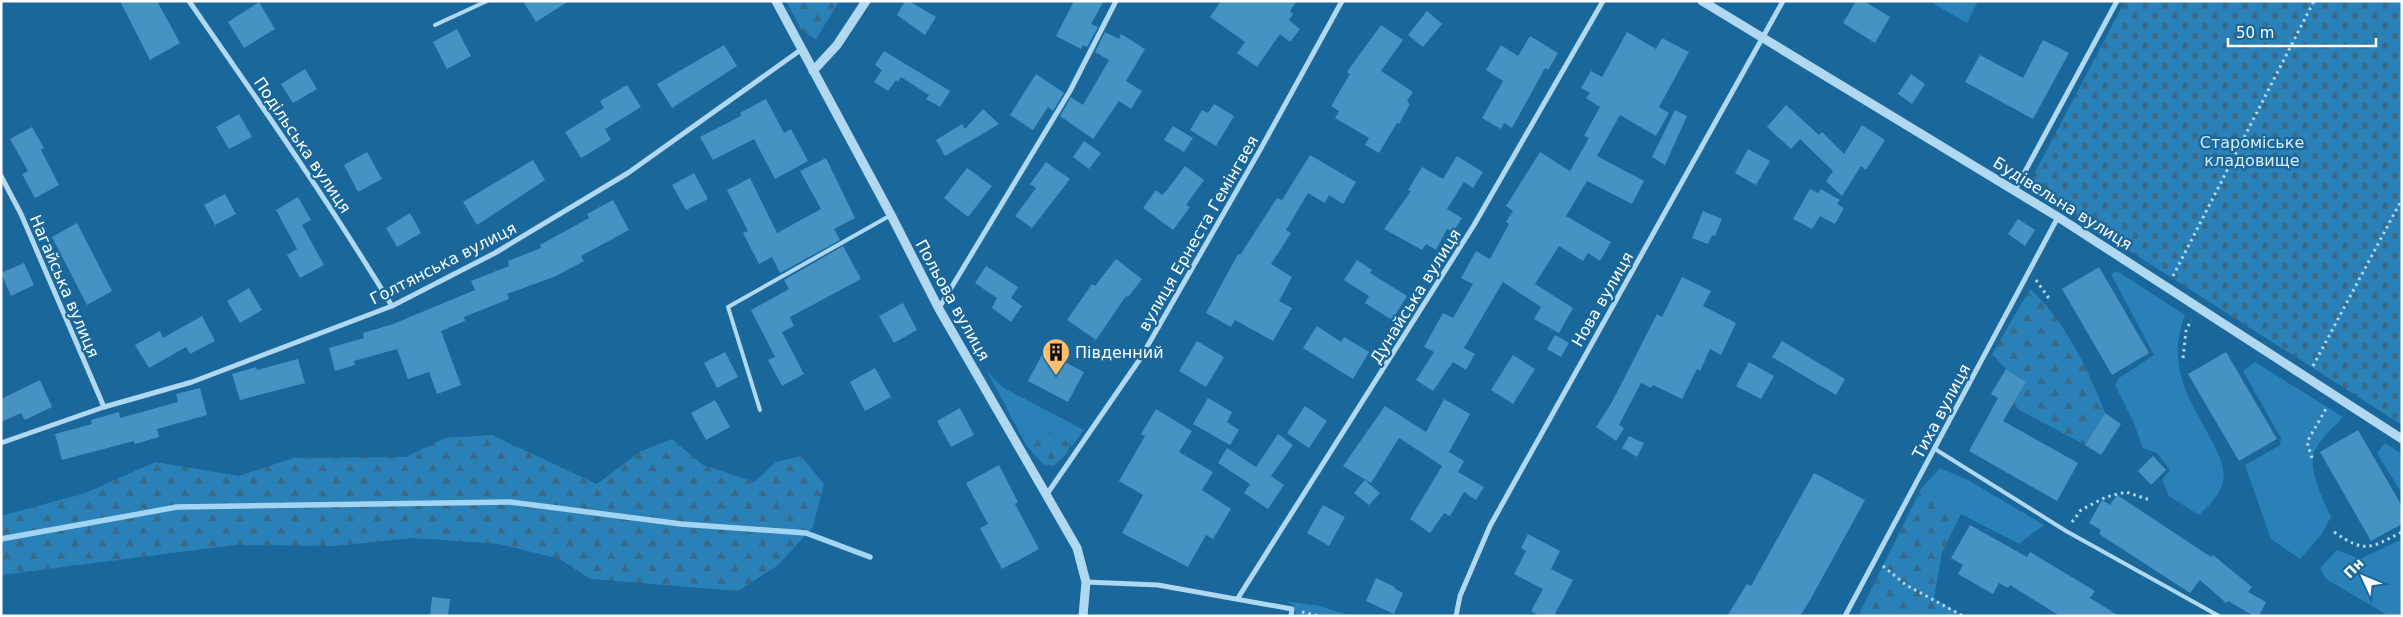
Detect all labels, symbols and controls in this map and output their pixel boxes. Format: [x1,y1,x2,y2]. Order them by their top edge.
scale bar [2228,15,2376,47]
text: 50 m [2236,24,2274,42]
street label: Подільська вулиця [250,74,355,217]
street label: вулиця Ернеста Гемінгвея [1135,132,1262,334]
park label: Староміське кладовище [2200,133,2304,170]
street label: Будівельна вулиця [1990,153,2136,254]
street label: Нагайська вулиця [26,212,103,360]
street label: Голтянська вулиця [367,218,520,309]
street label: Дунайська вулиця [1366,225,1465,367]
street label: Польова вулиця [911,236,994,364]
street label: Нова вулиця [1568,249,1637,350]
building icon: Південний [1041,337,1071,376]
place label: Південний [1075,343,1164,362]
street label: Тиха вулиця [1908,361,1974,463]
north arrow [2338,552,2388,602]
text: Пн [2340,555,2367,581]

